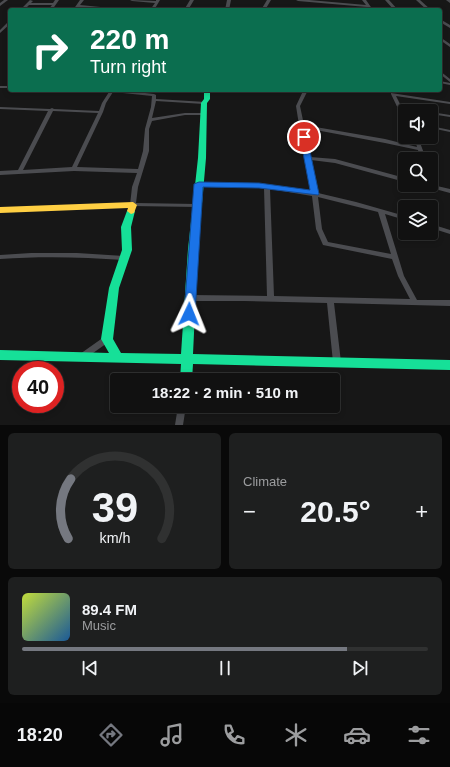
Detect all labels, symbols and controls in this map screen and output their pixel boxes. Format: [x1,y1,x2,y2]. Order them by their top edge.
icon: right [24,24,76,76]
text: 220 m [90,24,169,55]
text: Turn right [90,57,166,77]
map controls [398,104,438,240]
button: sound [398,104,438,144]
pin [287,120,321,154]
icon: arrive [293,126,315,148]
button: search [398,152,438,192]
button: layers [398,200,438,240]
position arrow [168,293,210,335]
speed limit sign: 40 [12,361,64,413]
text: 18:22 · 2 min · 510 m [152,384,298,401]
text: Climate [243,474,287,489]
text: 39 [91,484,138,531]
text: 20.5° [300,495,371,528]
text: − [243,499,256,524]
text: + [415,499,428,524]
text: km/h [99,530,130,546]
text: 89.4 FM [82,601,137,618]
text: Music [82,618,116,633]
icon: previous [79,657,101,679]
icon: pause [214,657,236,679]
icon: next [349,657,371,679]
icon: directions [97,721,125,749]
icon: music [158,721,186,749]
icon: phone [220,721,248,749]
icon: climate [282,721,310,749]
icon: car [343,721,371,749]
icon: filters [405,721,433,749]
text: 18:20 [17,725,63,745]

